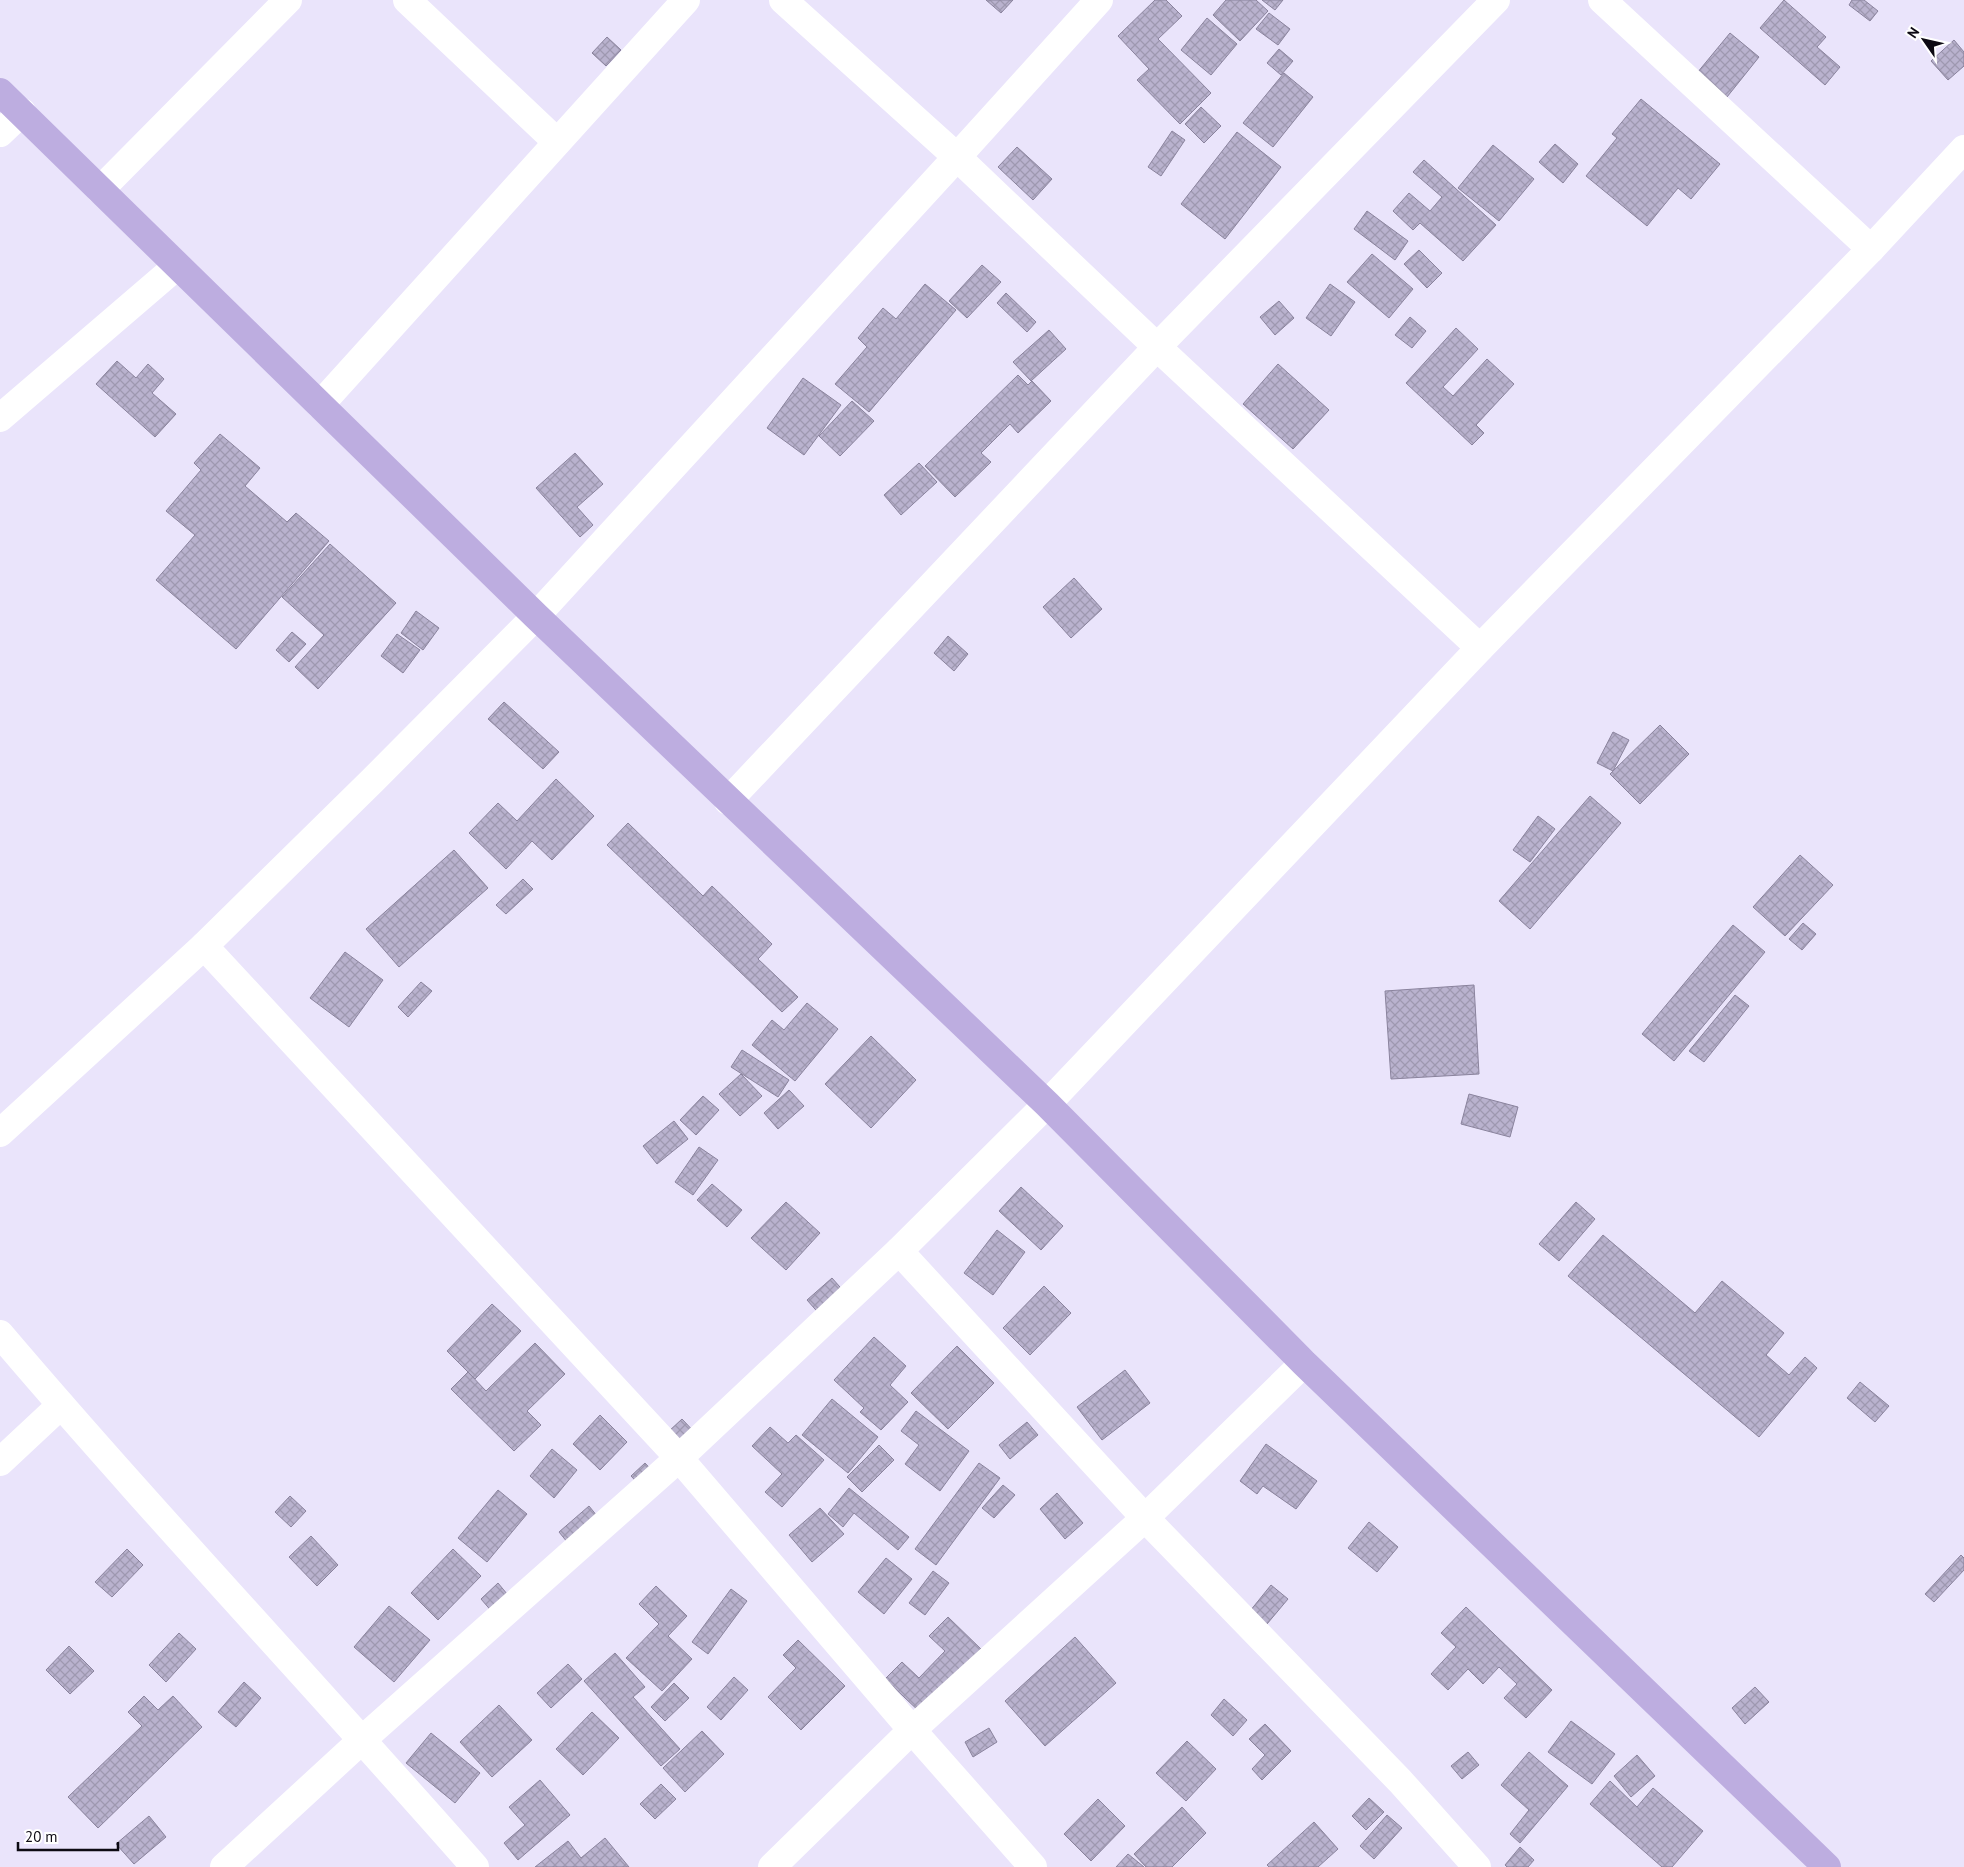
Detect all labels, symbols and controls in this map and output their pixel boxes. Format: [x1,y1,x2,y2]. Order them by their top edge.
north arrow [1899,15,1949,65]
text: N [1903,24,1923,42]
scale bar [18,1820,118,1852]
text: 20 m [25,1827,58,1846]

